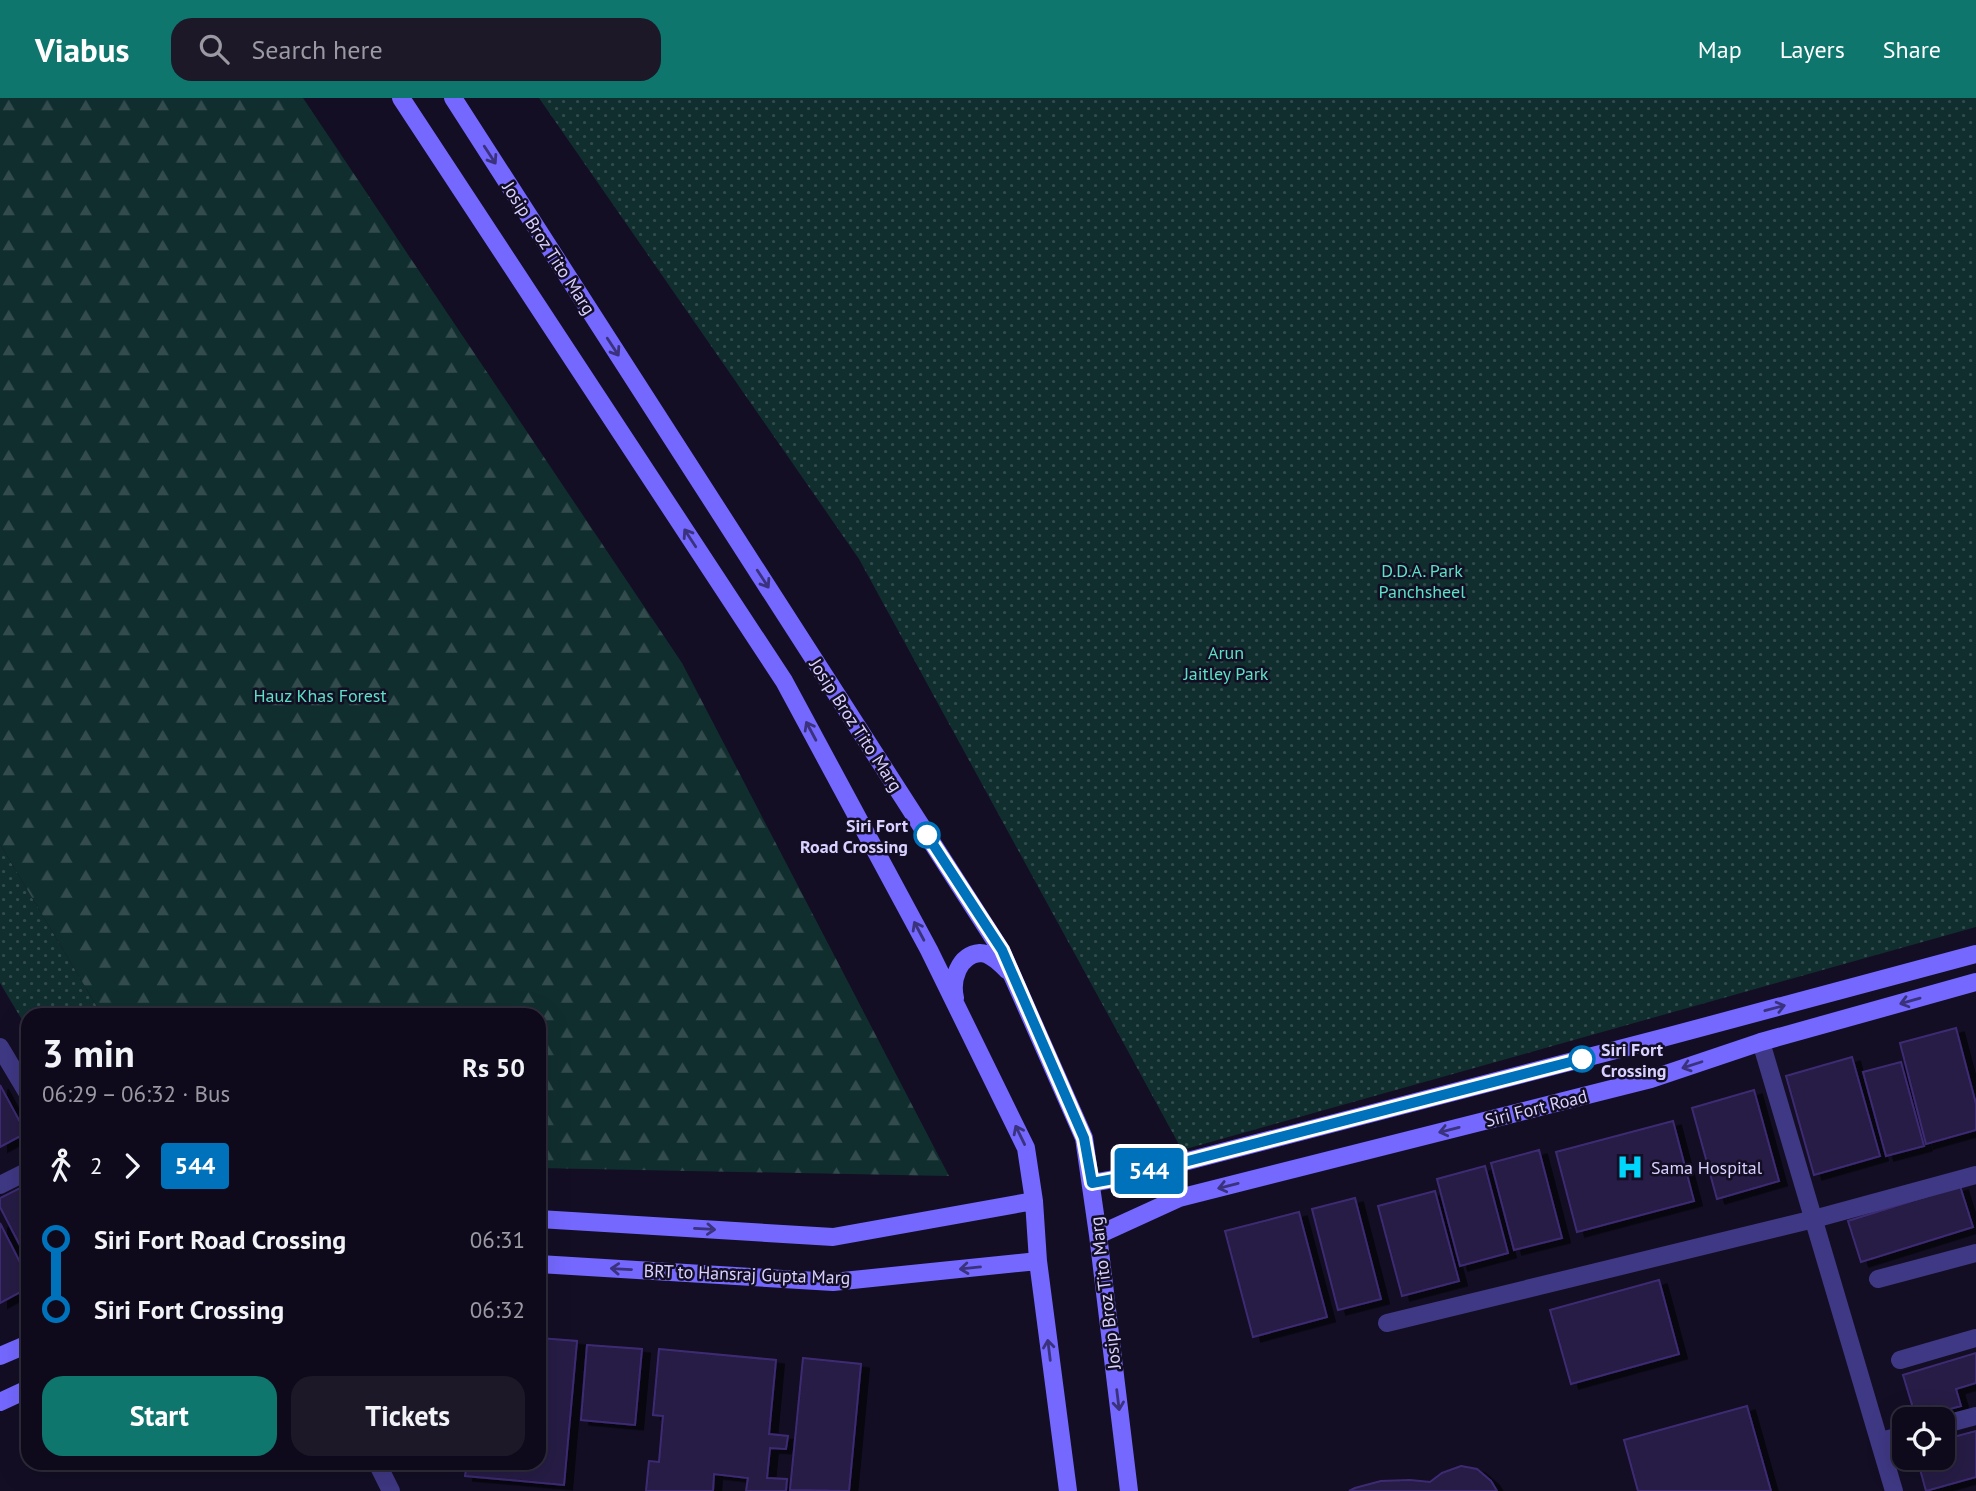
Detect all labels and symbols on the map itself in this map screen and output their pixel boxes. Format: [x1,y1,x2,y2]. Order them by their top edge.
one-way arrow [483,145,497,165]
street label: Josip Broz Tito Marg [497,176,601,319]
one-way arrow [606,336,620,356]
one-way arrow [683,529,697,548]
park label: D.D.A. Park Panchsheel [1379,559,1466,603]
one-way arrow [755,569,770,588]
park label: Arun Jaitley Park [1183,641,1269,685]
street label: Josip Broz Tito Marg [804,653,908,796]
park label: Hauz Khas Forest [253,684,387,707]
one-way arrow [804,721,818,741]
place label: Siri Fort Road Crossing [800,814,909,858]
marker: Siri Fort Road Crossing [914,822,940,848]
one-way arrow [912,921,925,942]
one-way arrow [1899,995,1922,1008]
one-way arrow [1763,1001,1785,1014]
place label: Siri Fort Crossing [1601,1038,1666,1082]
marker: Siri Fort Crossing [1569,1046,1595,1072]
one-way arrow [1682,1060,1704,1072]
street label: Siri Fort Road [1482,1084,1590,1132]
one-way arrow [1438,1124,1461,1137]
one-way arrow [1012,1125,1026,1146]
line badge: 544 [1109,1148,1189,1194]
hospital icon: Sama Hospital [1615,1152,1645,1182]
place label: Sama Hospital [1651,1156,1763,1179]
one-way arrow [1217,1180,1240,1193]
street label: Josip Broz Tito Marg [1084,1215,1126,1372]
one-way arrow [693,1223,716,1236]
street label: BRT to Hansraj Gupta Marg [643,1259,851,1289]
one-way arrow [959,1261,982,1274]
one-way arrow [610,1262,633,1275]
one-way arrow [1043,1340,1056,1362]
one-way arrow [1112,1389,1125,1411]

